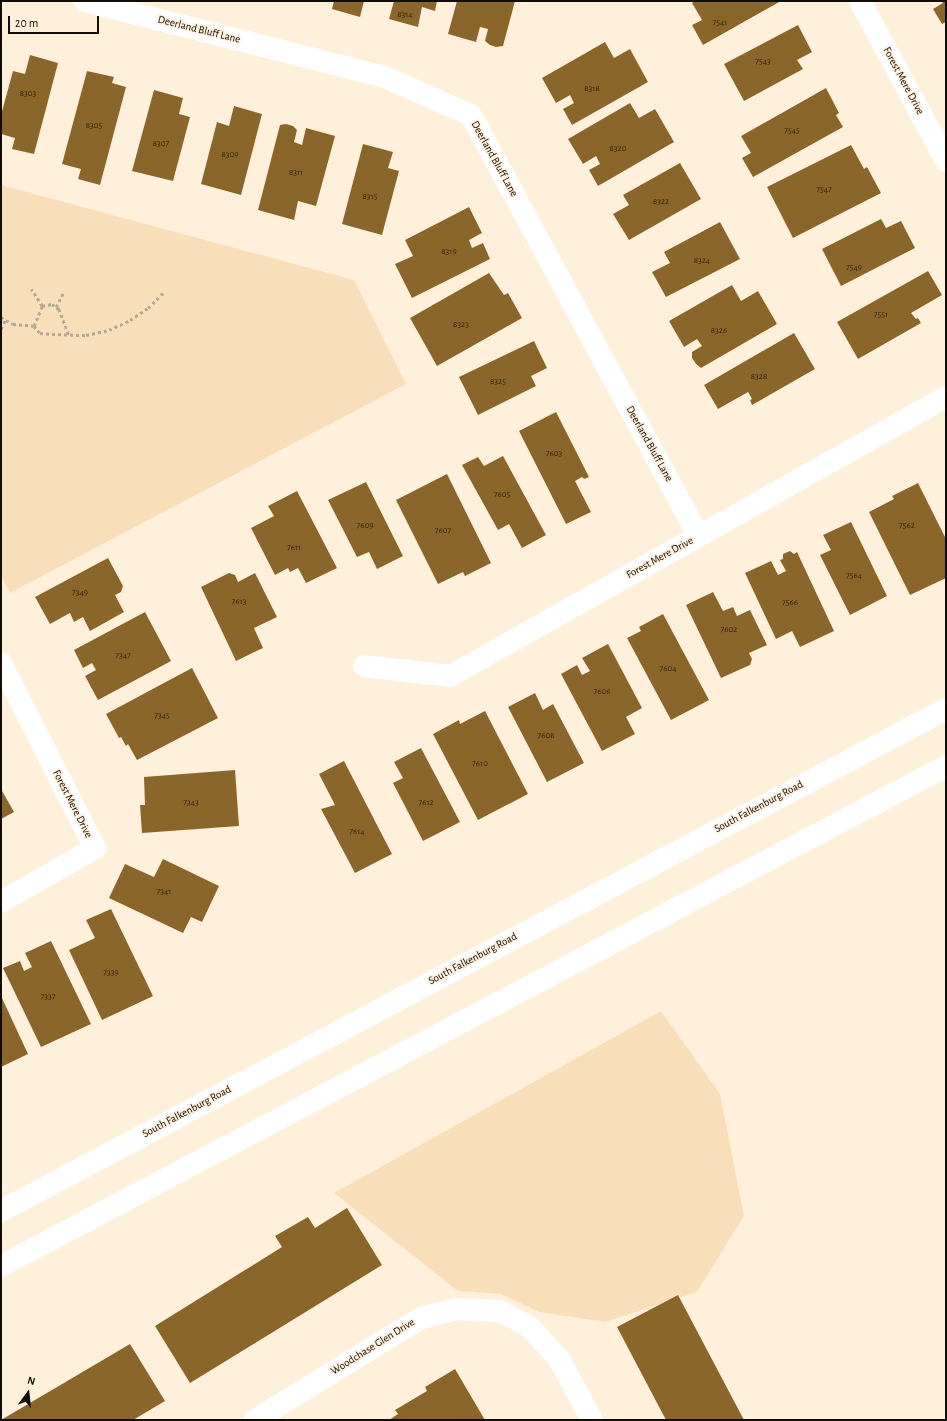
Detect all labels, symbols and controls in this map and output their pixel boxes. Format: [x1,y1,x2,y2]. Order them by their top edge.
scale bar [10,8,101,34]
house number: 8314 [397,10,413,20]
street label: Deerland Bluff Lane [156,13,242,47]
text: 20 m [15,17,38,29]
house number: 7541 [713,18,727,28]
street label: Forest Mere Drive [880,45,926,117]
house number: 7543 [755,57,771,67]
house number: 8318 [584,84,600,94]
house number: 8303 [20,89,36,99]
street label: Deerland Bluff Lane [468,119,520,199]
house number: 8305 [86,121,102,131]
house number: 7545 [784,126,800,136]
house number: 8307 [153,139,169,149]
house number: 8320 [610,144,626,154]
house number: 8309 [222,150,238,160]
house number: 8311 [289,168,303,178]
house number: 7547 [816,185,832,195]
house number: 8315 [363,192,377,202]
house number: 8322 [653,197,669,207]
house number: 8319 [441,247,457,257]
house number: 8324 [694,256,710,266]
house number: 7549 [846,263,862,273]
house number: 7551 [874,310,888,320]
house number: 8323 [453,320,469,330]
house number: 8326 [711,326,727,336]
house number: 8328 [751,372,767,382]
house number: 8325 [490,377,506,387]
street label: Deerland Bluff Lane [623,404,675,484]
house number: 7603 [546,449,562,459]
house number: 7605 [494,490,510,500]
house number: 7609 [357,521,373,531]
house number: 7562 [899,521,915,531]
house number: 7607 [435,526,451,536]
street label: Forest Mere Drive [624,534,696,582]
house number: 7611 [287,543,301,553]
house number: 7564 [846,571,862,581]
house number: 7349 [72,588,88,598]
house number: 7613 [232,597,246,607]
house number: 7566 [782,598,798,608]
house number: 7602 [721,625,737,635]
house number: 7347 [115,651,131,661]
house number: 7604 [659,664,677,674]
house number: 7606 [594,687,610,697]
house number: 7345 [154,711,170,721]
house number: 7608 [537,731,555,741]
house number: 7610 [472,759,488,769]
street label: Forest Mere Drive [49,768,95,840]
street label: South Falkenburg Road [712,778,806,836]
house number: 7343 [183,798,199,808]
house number: 7612 [418,798,434,808]
house number: 7614 [349,827,365,837]
house number: 7341 [157,887,171,897]
street label: South Falkenburg Road [426,930,520,988]
house number: 7339 [103,968,119,978]
house number: 7337 [41,992,55,1002]
street label: South Falkenburg Road [140,1083,234,1141]
street label: Woodchase Glen Drive [329,1316,417,1378]
north arrow [8,1373,48,1413]
text: N [26,1375,36,1387]

